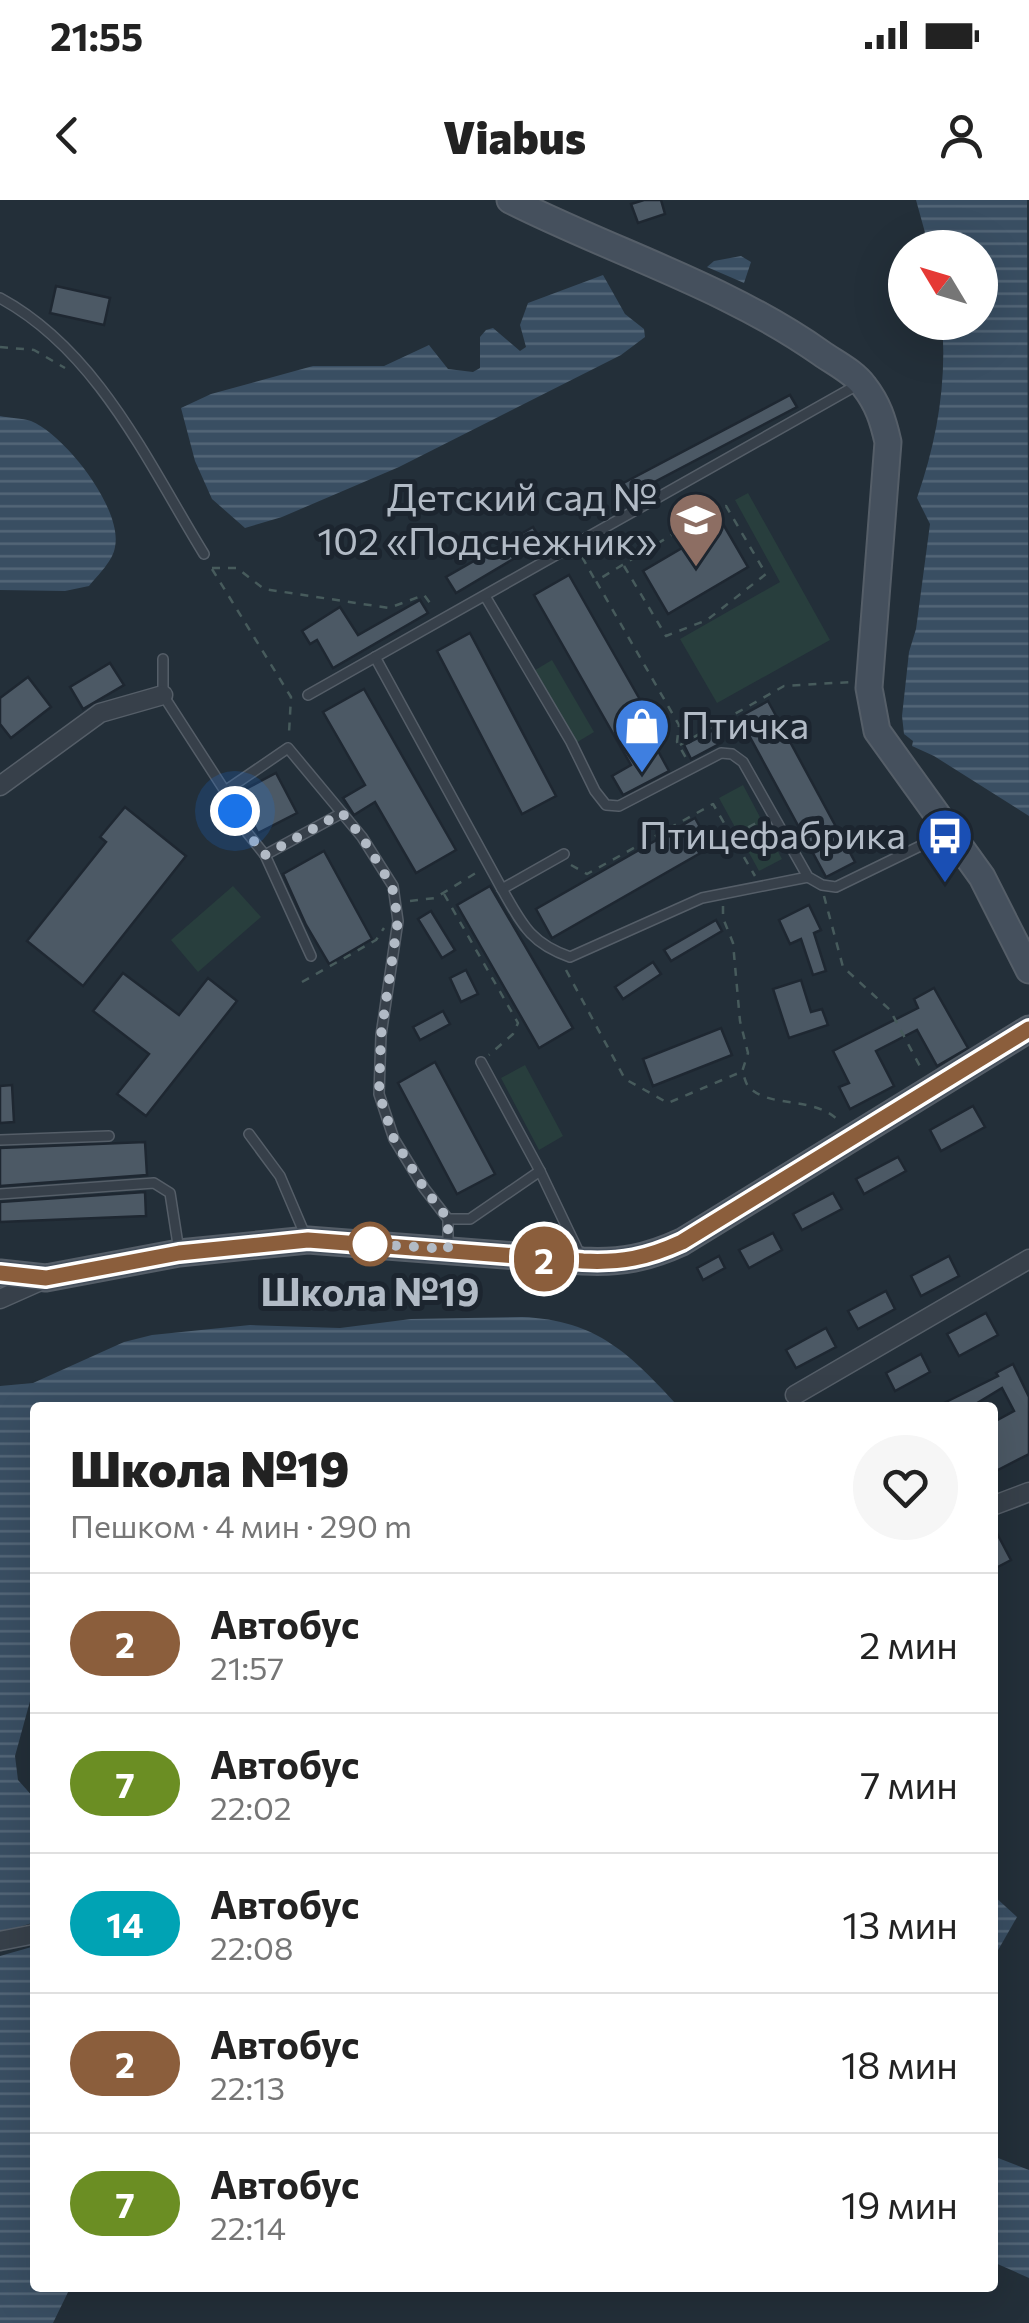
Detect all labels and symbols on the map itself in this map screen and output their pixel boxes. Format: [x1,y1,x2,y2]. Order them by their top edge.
north arrow [888,230,998,340]
place label: Детский сад № 102 «Подснежник» [317,472,657,563]
school or university icon: Детский сад № 102 «Подснежник» [666,490,726,569]
shop icon: Птичка [612,696,672,775]
place label: Птичка [681,700,809,747]
your location [210,786,260,836]
bus stop icon: Птицефабрика [915,806,975,885]
place label: Птицефабрика [639,810,906,857]
marker: Школа №19 [349,1223,391,1265]
line badge: 2 [512,1226,576,1292]
place label: Школа №19 [261,1267,479,1314]

